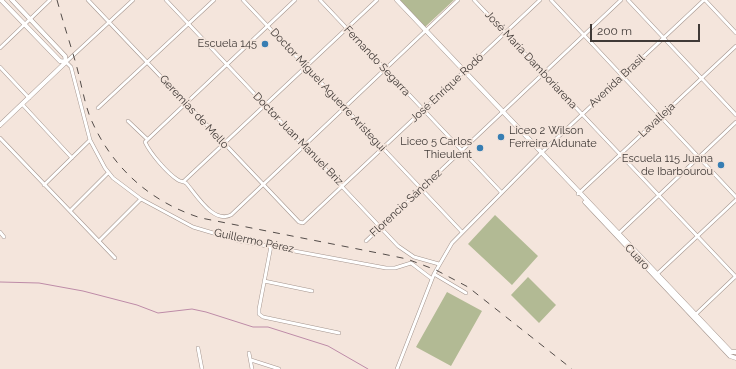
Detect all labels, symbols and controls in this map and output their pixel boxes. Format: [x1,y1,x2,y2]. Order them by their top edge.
street label: José María Damboriarena [482,8,580,112]
scale bar [592,16,702,42]
street label: Fernando Segarra [341,23,413,99]
text: 200 m [597,24,632,38]
street label: Doctor Miguel Aguerre Aristegui [267,26,389,154]
place label: Escuela 145 [197,37,257,51]
marker: Escuela 145 [260,39,270,49]
street label: José Enrique Rodó [408,51,486,125]
street label: Avenida Brasil [586,52,648,110]
street label: Geremias de Mello [157,72,231,152]
street label: Doctor Juan Manuel Briz [250,90,346,188]
street label: Lavalleja [636,100,678,140]
place label: Liceo 2 Wilson Ferreira Aldunate [509,124,597,150]
marker: Liceo 2 Wilson Ferreira Aldunate [496,132,506,142]
place label: Liceo 5 Carlos Thieulent [400,135,472,161]
marker: Liceo 5 Carlos Thieulent [475,143,485,153]
place label: Escuela 115 Juana de Ibarbourou [622,152,713,178]
marker: Escuela 115 Juana de Ibarbourou [716,160,726,170]
street label: Florencio Sánchez [367,166,445,240]
street label: Guillermo Pérez [213,226,295,256]
street label: Cuaro [622,241,652,273]

